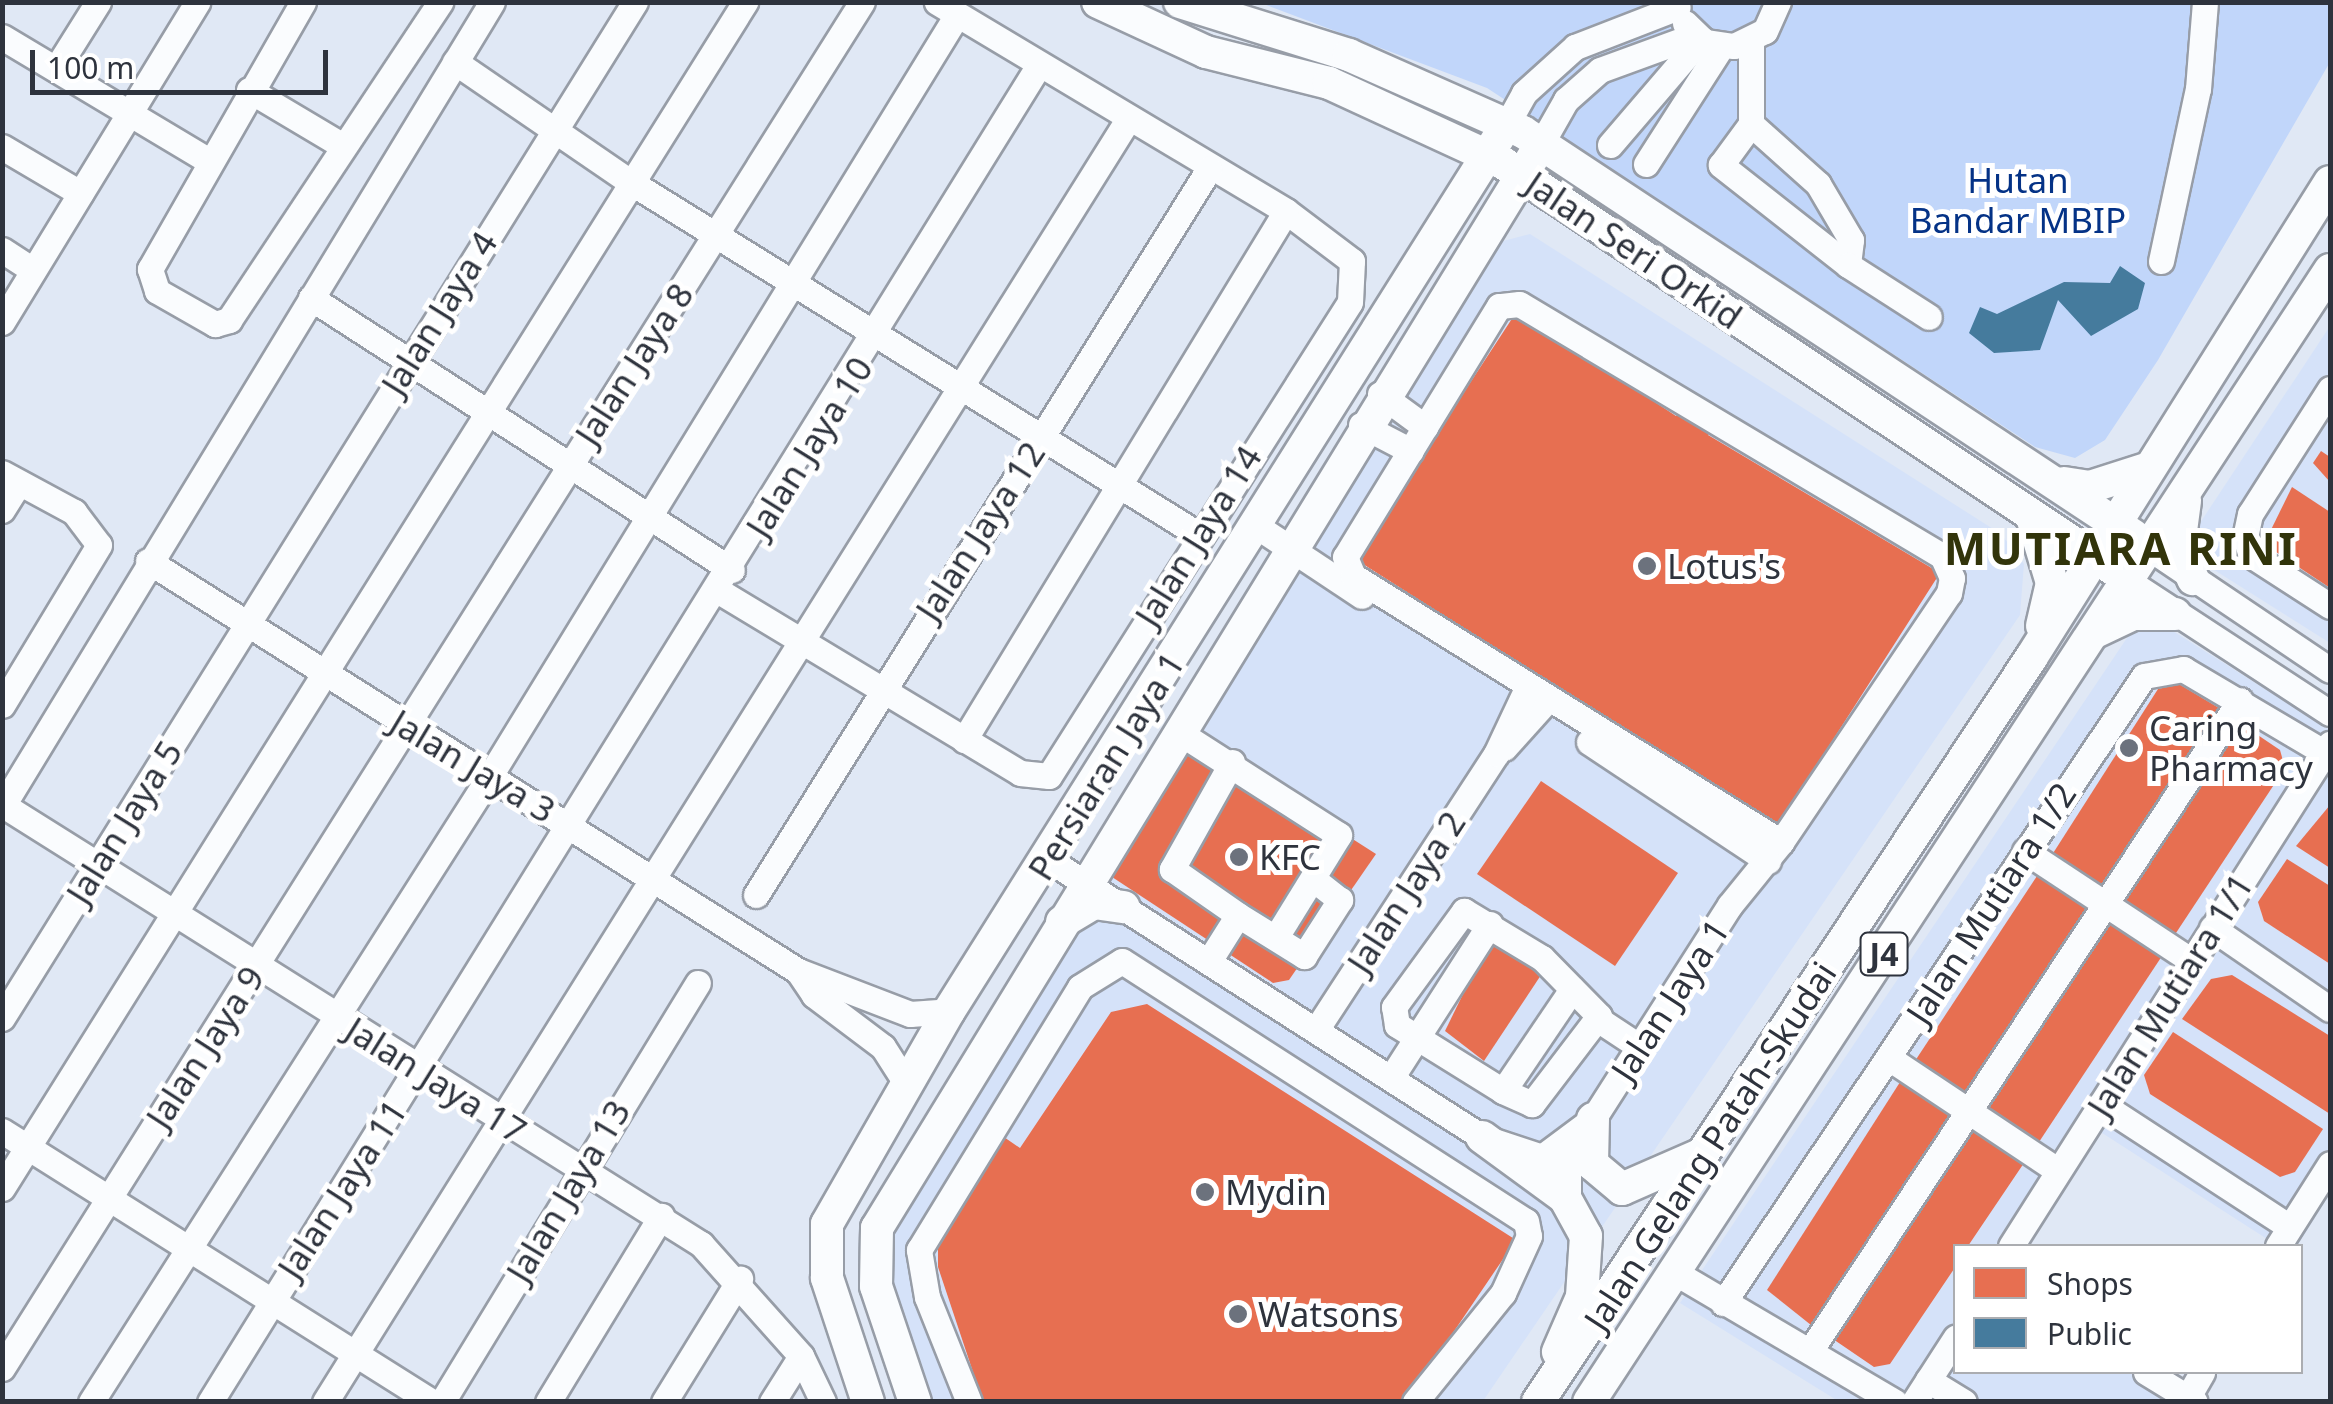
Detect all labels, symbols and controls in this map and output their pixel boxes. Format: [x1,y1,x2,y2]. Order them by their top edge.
scale bar [35,30,332,92]
text: 100 m [47,47,134,88]
park label: Hutan Bandar MBIP [1910,159,2126,241]
street label: Jalan Seri Orkid [1518,162,1750,338]
street label: Jalan Jaya 4 [372,224,506,402]
street label: Jalan Jaya 8 [566,275,702,453]
street label: Jalan Jaya 10 [737,349,881,545]
street label: Jalan Jaya 12 [907,434,1053,628]
street label: Jalan Jaya 14 [1126,438,1270,634]
district label: MUTIARA RINI [1944,521,2298,575]
place label: Lotus's [1667,545,1781,587]
marker: Lotus's [1636,555,1658,577]
street label: Persiaran Jaya 1 [1019,644,1193,888]
street label: Jalan Jaya 3 [383,701,563,831]
place label: Caring Pharmacy [2149,707,2313,789]
street label: Jalan Jaya 5 [57,733,191,911]
marker: Caring Pharmacy [2118,737,2140,759]
street label: Jalan Mutiara 1/2 [1897,775,2085,1031]
street label: Jalan Jaya 2 [1338,803,1474,981]
place label: KFC [1259,836,1321,878]
marker: KFC [1228,846,1250,868]
street label: Jalan Mutiara 1/1 [2078,866,2262,1124]
street label: Jalan Jaya 1 [1602,911,1738,1089]
road number: J4 [1859,927,1909,981]
street label: Jalan Gelang Patah-Skudai [1575,954,1845,1338]
street label: Jalan Jaya 9 [137,958,273,1136]
street label: Jalan Jaya 17 [338,1008,534,1152]
street label: Jalan Jaya 11 [269,1092,415,1286]
street label: Jalan Jaya 13 [497,1093,639,1289]
place label: Mydin [1225,1171,1327,1213]
marker: Mydin [1194,1181,1216,1203]
legend [1953,1244,2303,1374]
text: Shops [2047,1263,2133,1304]
place label: Watsons [1258,1293,1398,1335]
marker: Watsons [1227,1303,1249,1325]
text: Public [2047,1313,2132,1354]

